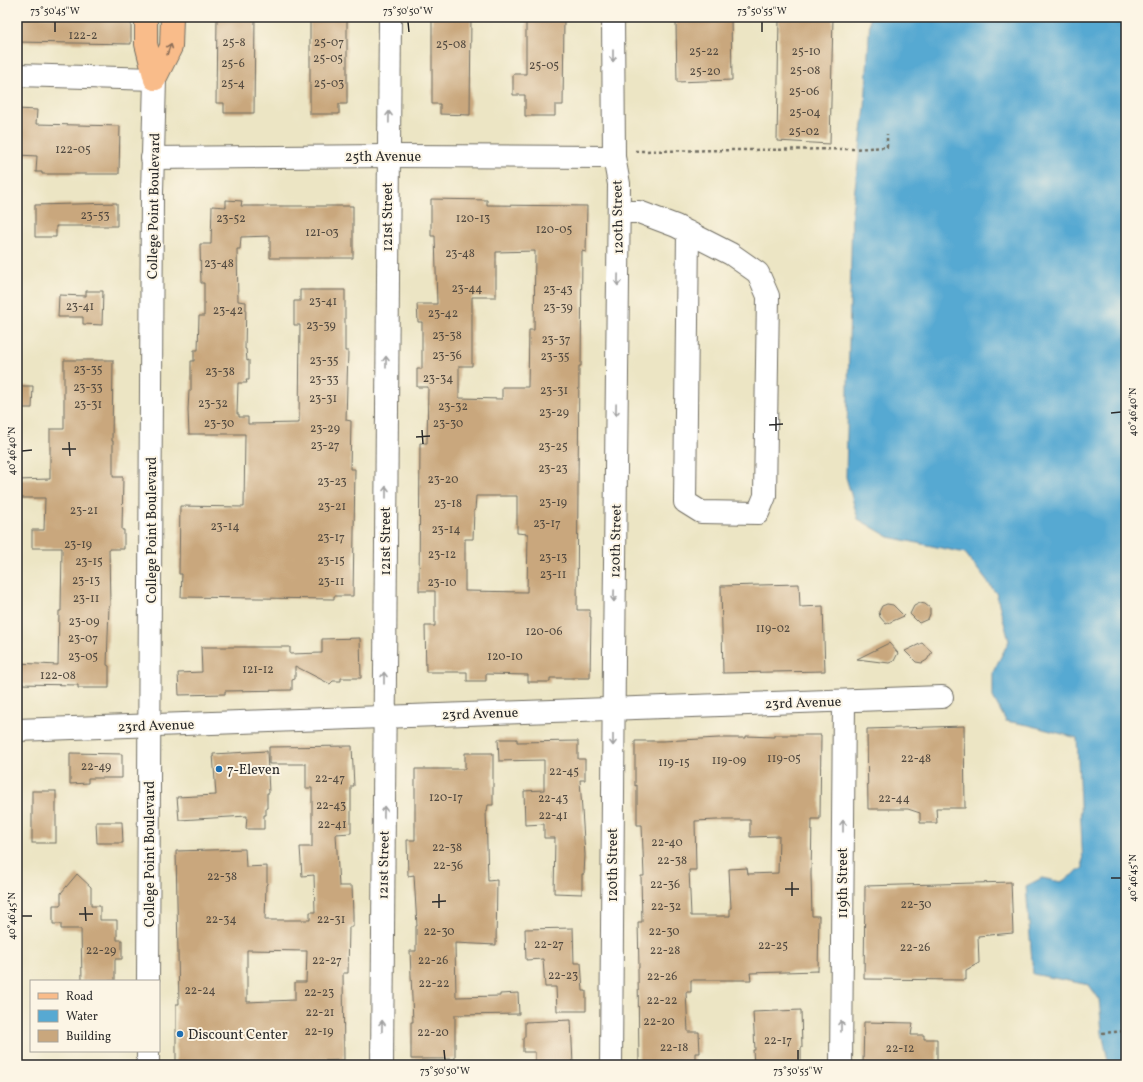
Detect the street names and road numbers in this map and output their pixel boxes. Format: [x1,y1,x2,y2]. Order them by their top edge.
street label: College Point Boulevard [144,133,165,279]
street label: 25th Avenue [345,148,421,167]
street label: 120th Street [608,180,629,254]
street label: 121st Street [379,183,398,251]
street label: College Point Boulevard [143,457,162,603]
street label: 120th Street [606,504,627,578]
street label: 121st Street [377,507,396,575]
street label: 23rd Avenue [764,693,842,714]
street label: 23rd Avenue [441,704,519,725]
street label: 23rd Avenue [117,716,195,737]
street label: College Point Boulevard [141,781,160,927]
street label: 120th Street [604,828,623,902]
street label: 121st Street [374,830,395,900]
street label: 119th Street [834,847,853,918]

